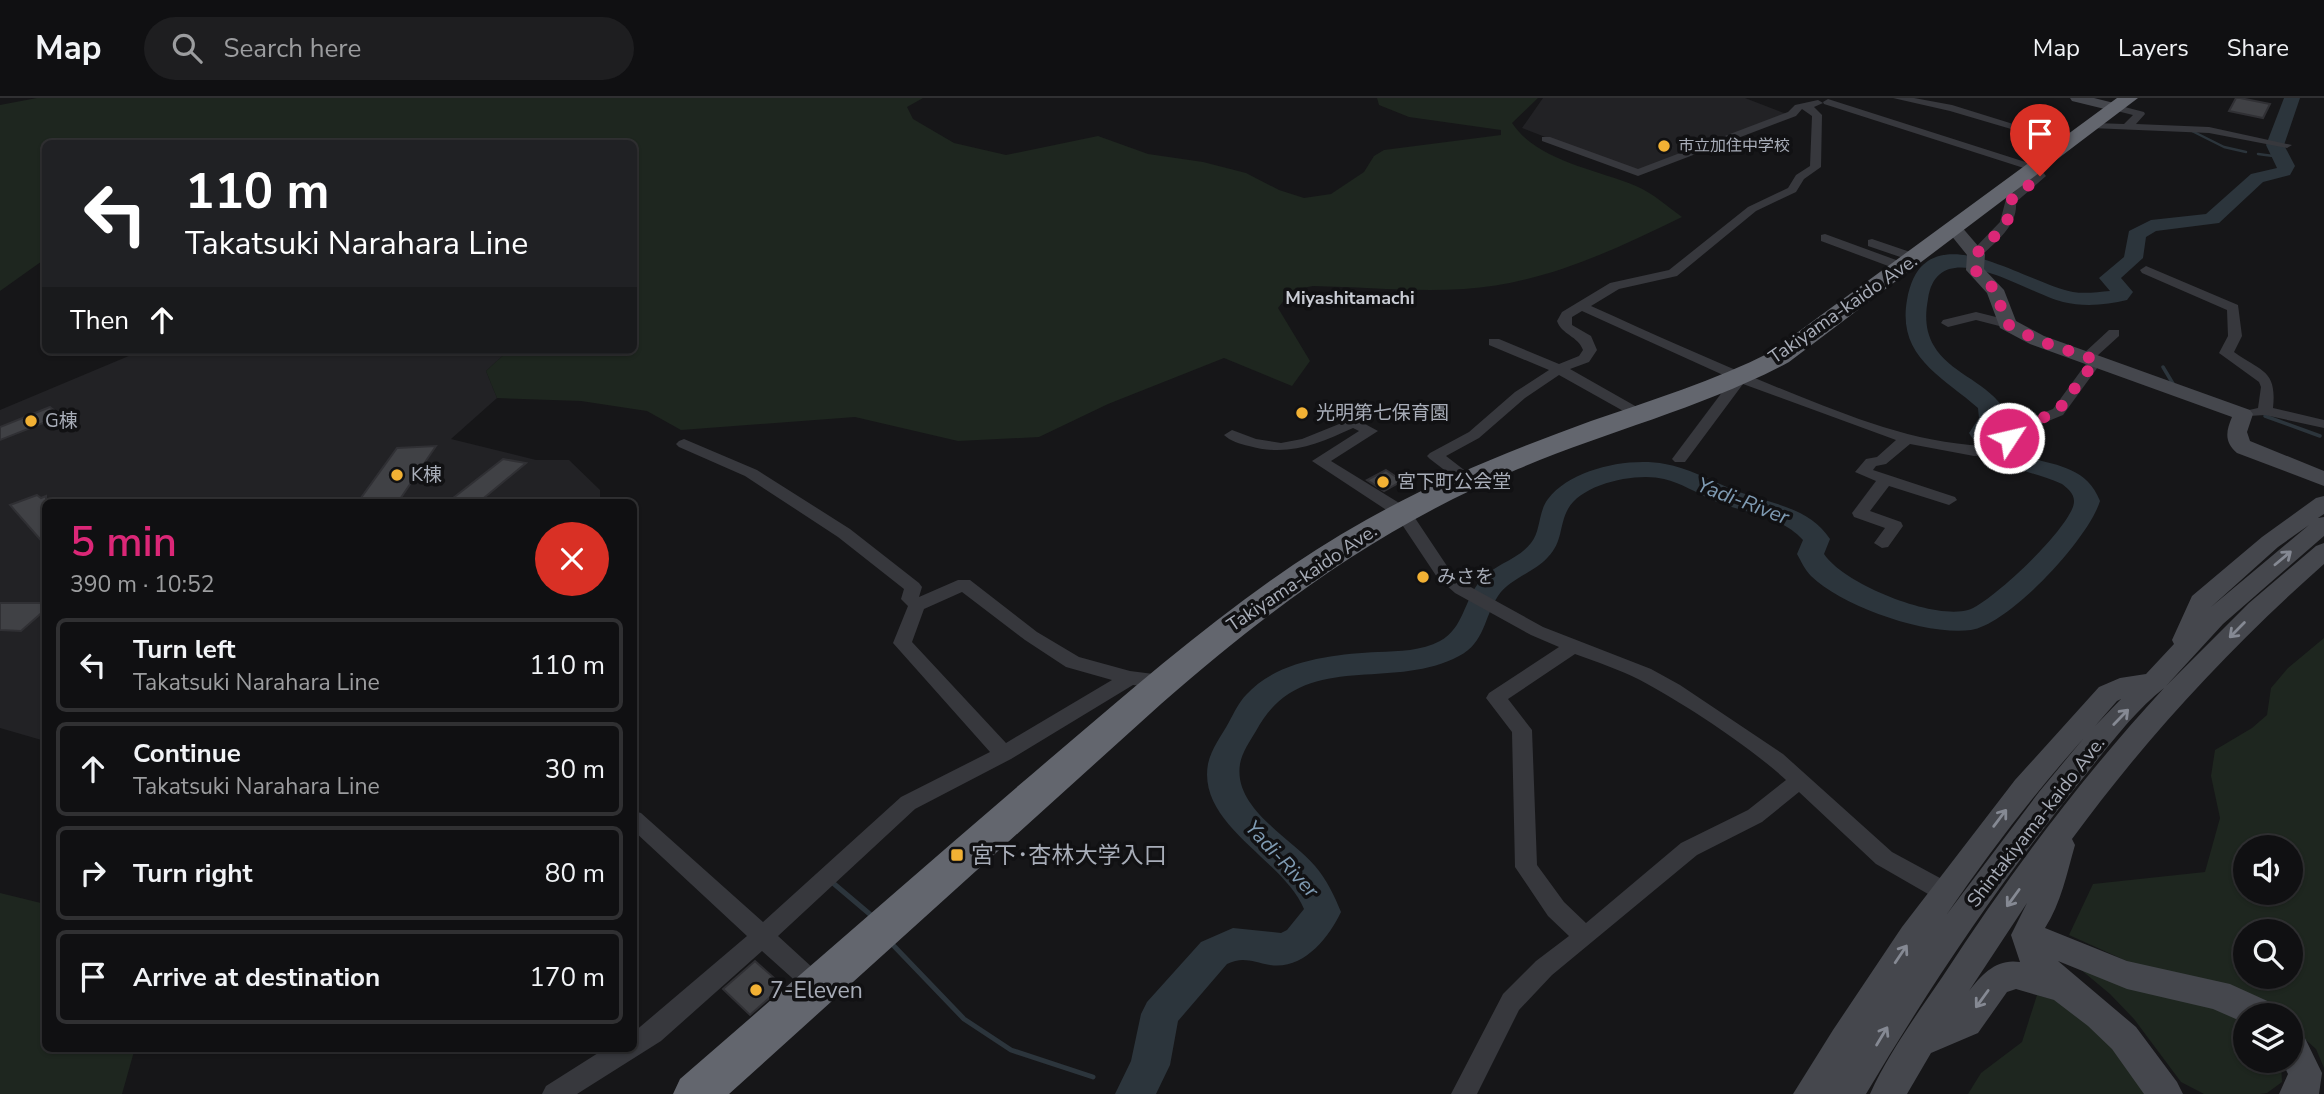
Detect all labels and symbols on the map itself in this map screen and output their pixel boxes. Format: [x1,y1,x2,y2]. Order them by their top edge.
pin [2010,104,2070,176]
place label: 市立加住中学校 [1678,135,1790,157]
marker: 市立加住中学校 [1656,138,1672,154]
street label: Takiyama-kaido Ave. [1764,248,1922,370]
district label: Miyashitamachi [1285,286,1415,310]
place label: 光明第七保育園 [1316,400,1449,426]
position arrow [1972,401,2046,475]
marker: 光明第七保育園 [1294,405,1310,421]
place label: G棟 [45,408,78,434]
marker: G棟 [23,413,39,429]
place label: K棟 [411,462,442,488]
marker: K棟 [389,467,405,483]
place label: 宮下町公会堂 [1397,469,1511,495]
water label: Yadi-River [1693,471,1793,532]
marker: 宮下町公会堂 [1375,474,1391,490]
street label: Takiyama-kaido Ave. [1222,518,1382,638]
one-way arrow [2274,550,2292,566]
place label: みさを [1437,564,1494,590]
marker: みさを [1415,569,1431,585]
one-way arrow [2229,621,2246,638]
one-way arrow [2112,708,2129,725]
street label: Shintakiyama-kaido Ave. [1961,731,2111,913]
one-way arrow [1993,809,2008,828]
water label: Yadi-River [1239,814,1325,904]
place label: 宮下･杏林大学入口 [971,840,1167,871]
marker: 宮下･杏林大学入口 [949,847,965,863]
one-way arrow [2006,888,2021,907]
one-way arrow [1894,945,1908,964]
place label: 7-Eleven [770,975,863,1006]
marker: 7-Eleven [748,982,764,998]
one-way arrow [1975,989,1989,1008]
one-way arrow [1875,1026,1889,1046]

